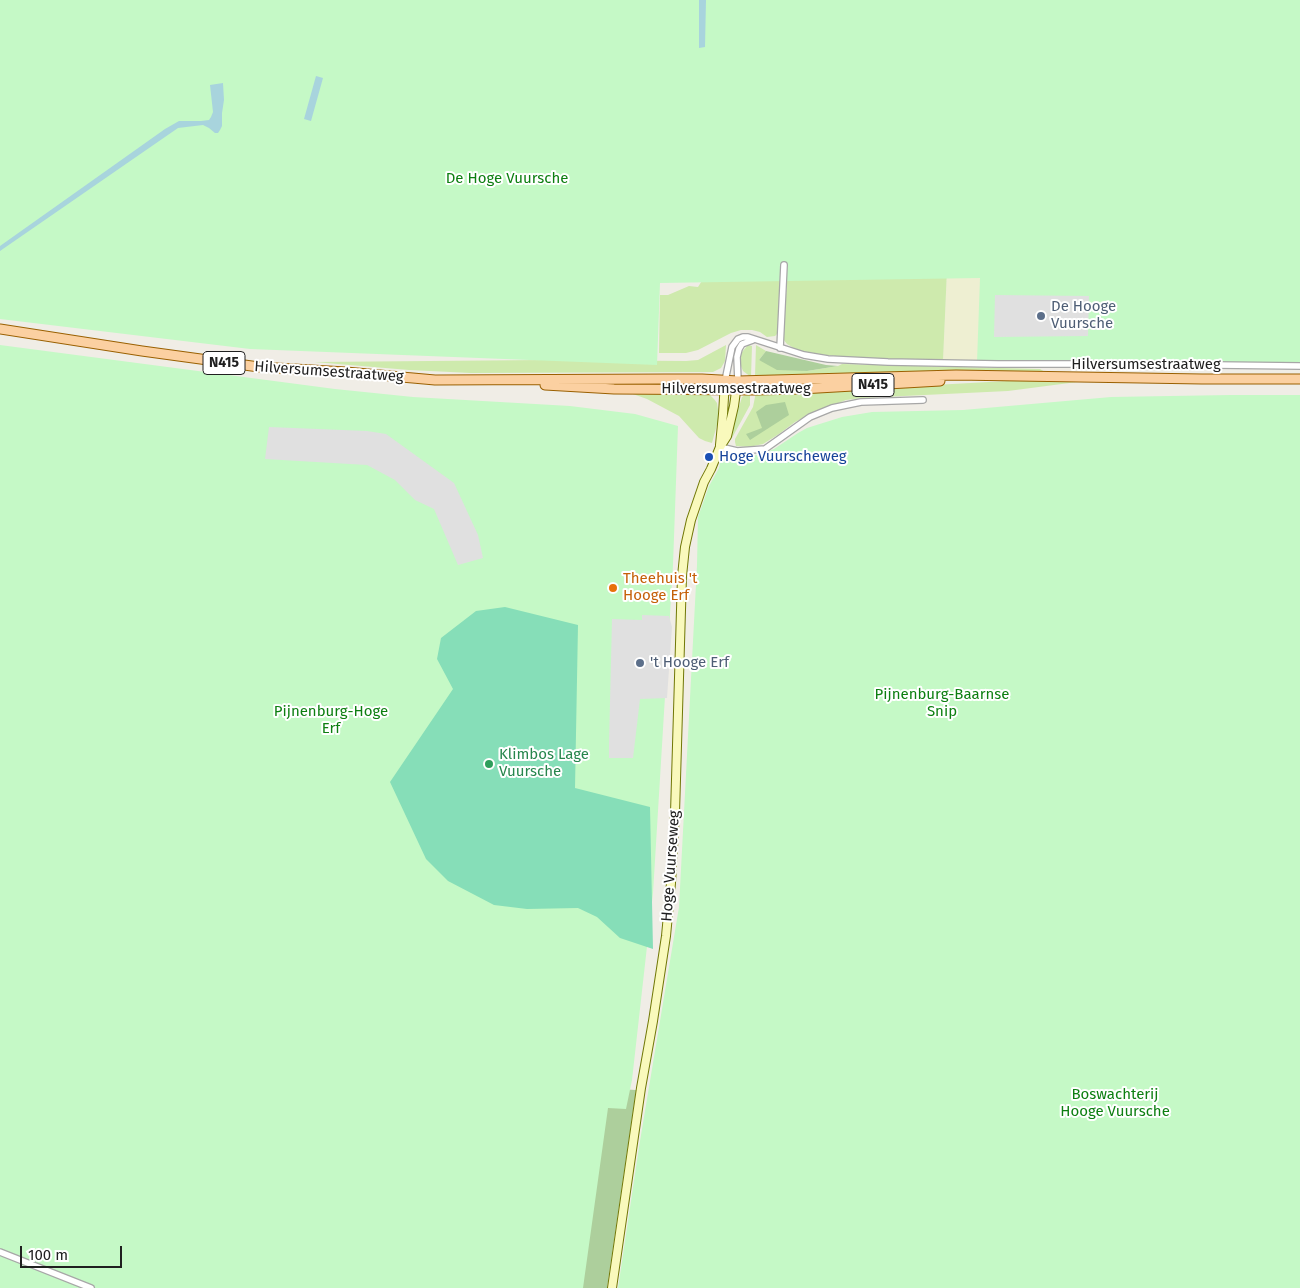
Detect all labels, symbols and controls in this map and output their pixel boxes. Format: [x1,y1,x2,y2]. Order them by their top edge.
park label: De Hoge Vuursche [446,170,568,188]
place label: De Hooge Vuursche [1051,298,1116,333]
marker: De Hooge Vuursche [1035,310,1047,322]
road number: N415 [203,352,245,374]
street label: Hilversumsestraatweg [1071,356,1221,374]
street label: Hilversumsestraatweg [254,358,404,386]
road number: N415 [852,374,894,396]
street label: Hilversumsestraatweg [661,380,811,398]
place label: Hoge Vuurscheweg [719,448,847,466]
marker: Hoge Vuurscheweg [703,451,715,463]
place label: Theehuis 't Hooge Erf [623,570,697,605]
marker: Theehuis 't Hooge Erf [607,582,619,594]
place label: 't Hooge Erf [650,654,729,672]
marker: 't Hooge Erf [634,657,646,669]
park label: Pijnenburg-Baarnse Snip [875,686,1009,721]
park label: Pijnenburg-Hoge Erf [274,703,388,738]
place label: Klimbos Lage Vuursche [499,746,589,781]
marker: Klimbos Lage Vuursche [483,758,495,770]
street label: Hoge Vuurseweg [658,810,684,922]
park label: Boswachterij Hooge Vuursche [1060,1086,1170,1121]
scale bar [22,1236,125,1268]
text: 100 m [28,1246,68,1264]

